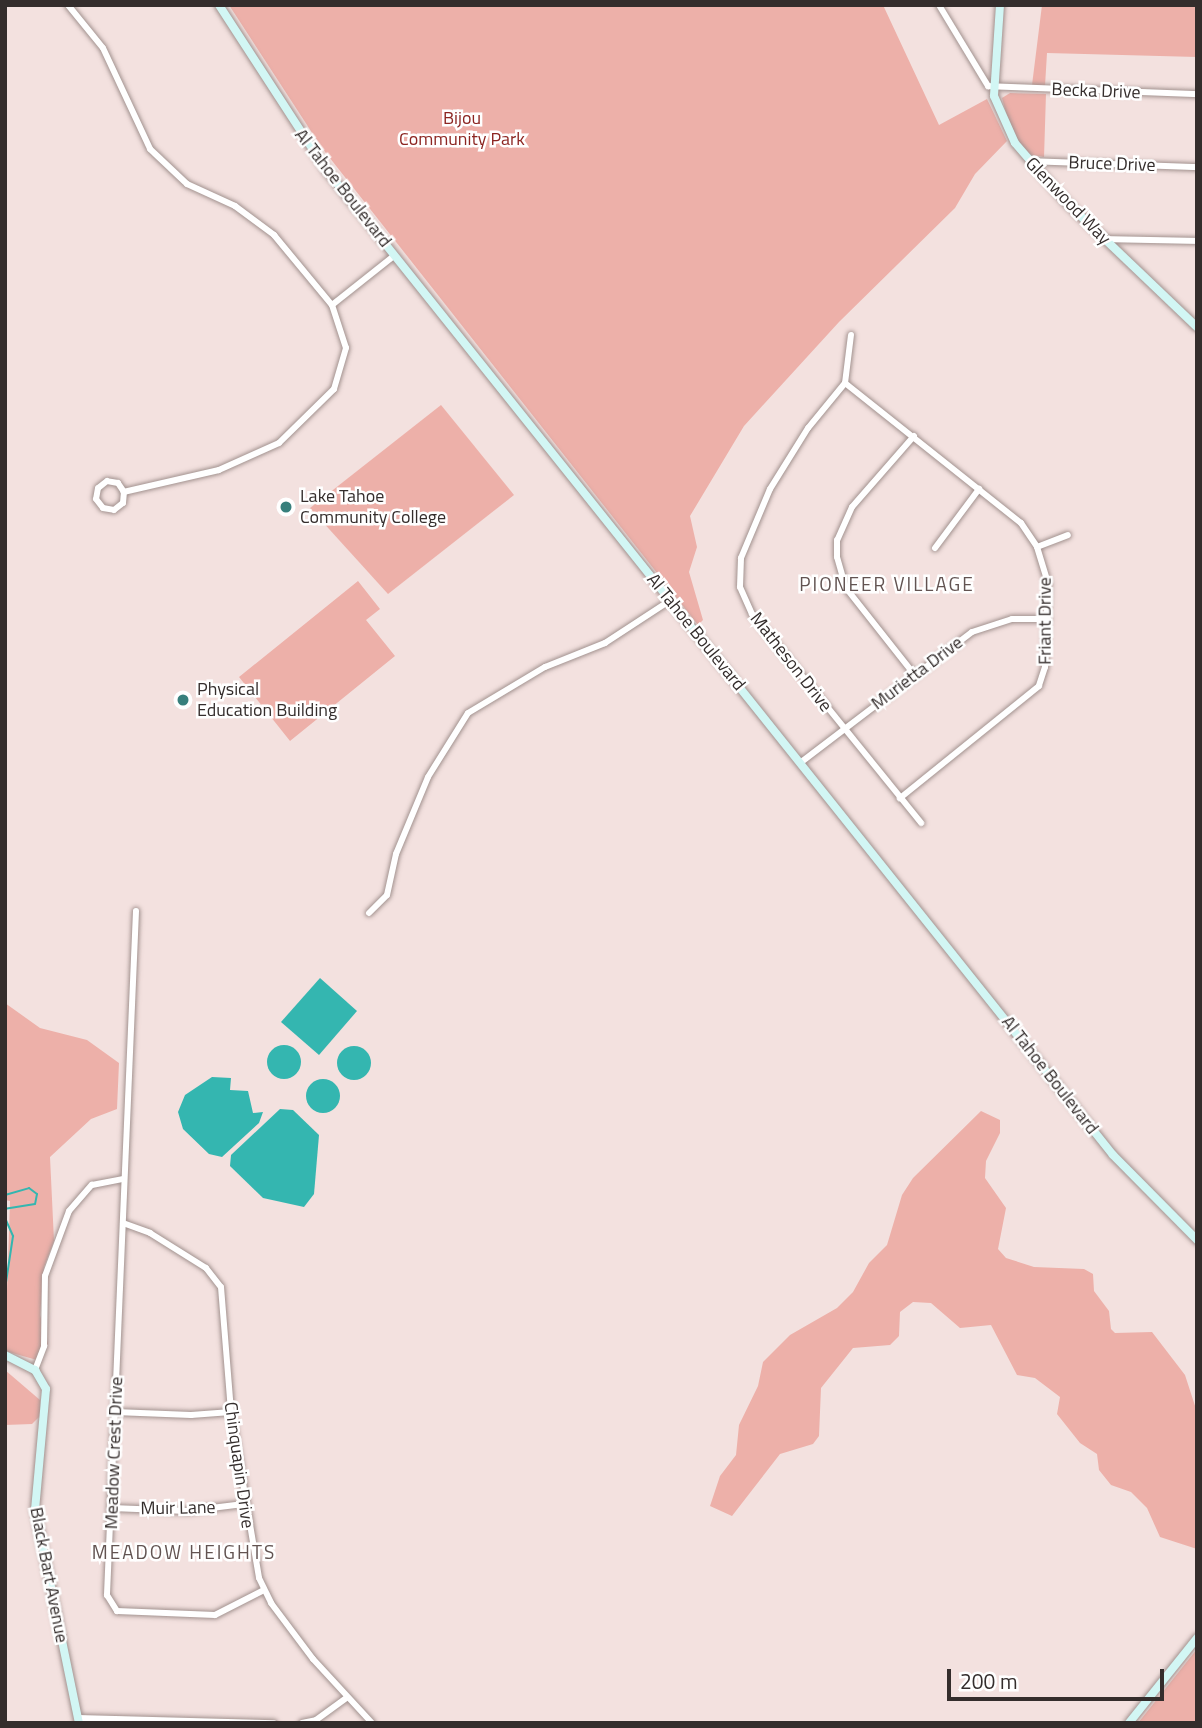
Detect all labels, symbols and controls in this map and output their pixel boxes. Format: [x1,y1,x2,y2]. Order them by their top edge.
street label: Becka Drive [1051,79,1141,103]
park label: Bijou Community Park [399,108,525,150]
street label: Al Tahoe Boulevard [290,125,396,251]
street label: Bruce Drive [1068,152,1156,176]
street label: Glenwood Way [1021,153,1115,249]
place label: Lake Tahoe Community College [300,486,446,528]
marker: Lake Tahoe Community College [278,499,294,515]
street label: Al Tahoe Boulevard [642,569,750,695]
district label: PIONEER VILLAGE [801,573,973,595]
street label: Friant Drive [1034,577,1056,665]
street label: Matheson Drive [746,608,836,716]
street label: Murietta Drive [867,632,967,714]
place label: Physical Education Building [197,679,337,722]
marker: Physical Education Building [175,692,191,708]
street label: Al Tahoe Boulevard [997,1012,1103,1138]
street label: Meadow Crest Drive [101,1376,127,1530]
street label: Chinquapin Drive [219,1400,259,1530]
street label: Muir Lane [140,1497,216,1519]
street label: Black Bart Avenue [25,1505,73,1645]
district label: MEADOW HEIGHTS [94,1541,274,1563]
scale bar [950,1654,1167,1698]
text: 200 m [960,1665,1017,1697]

